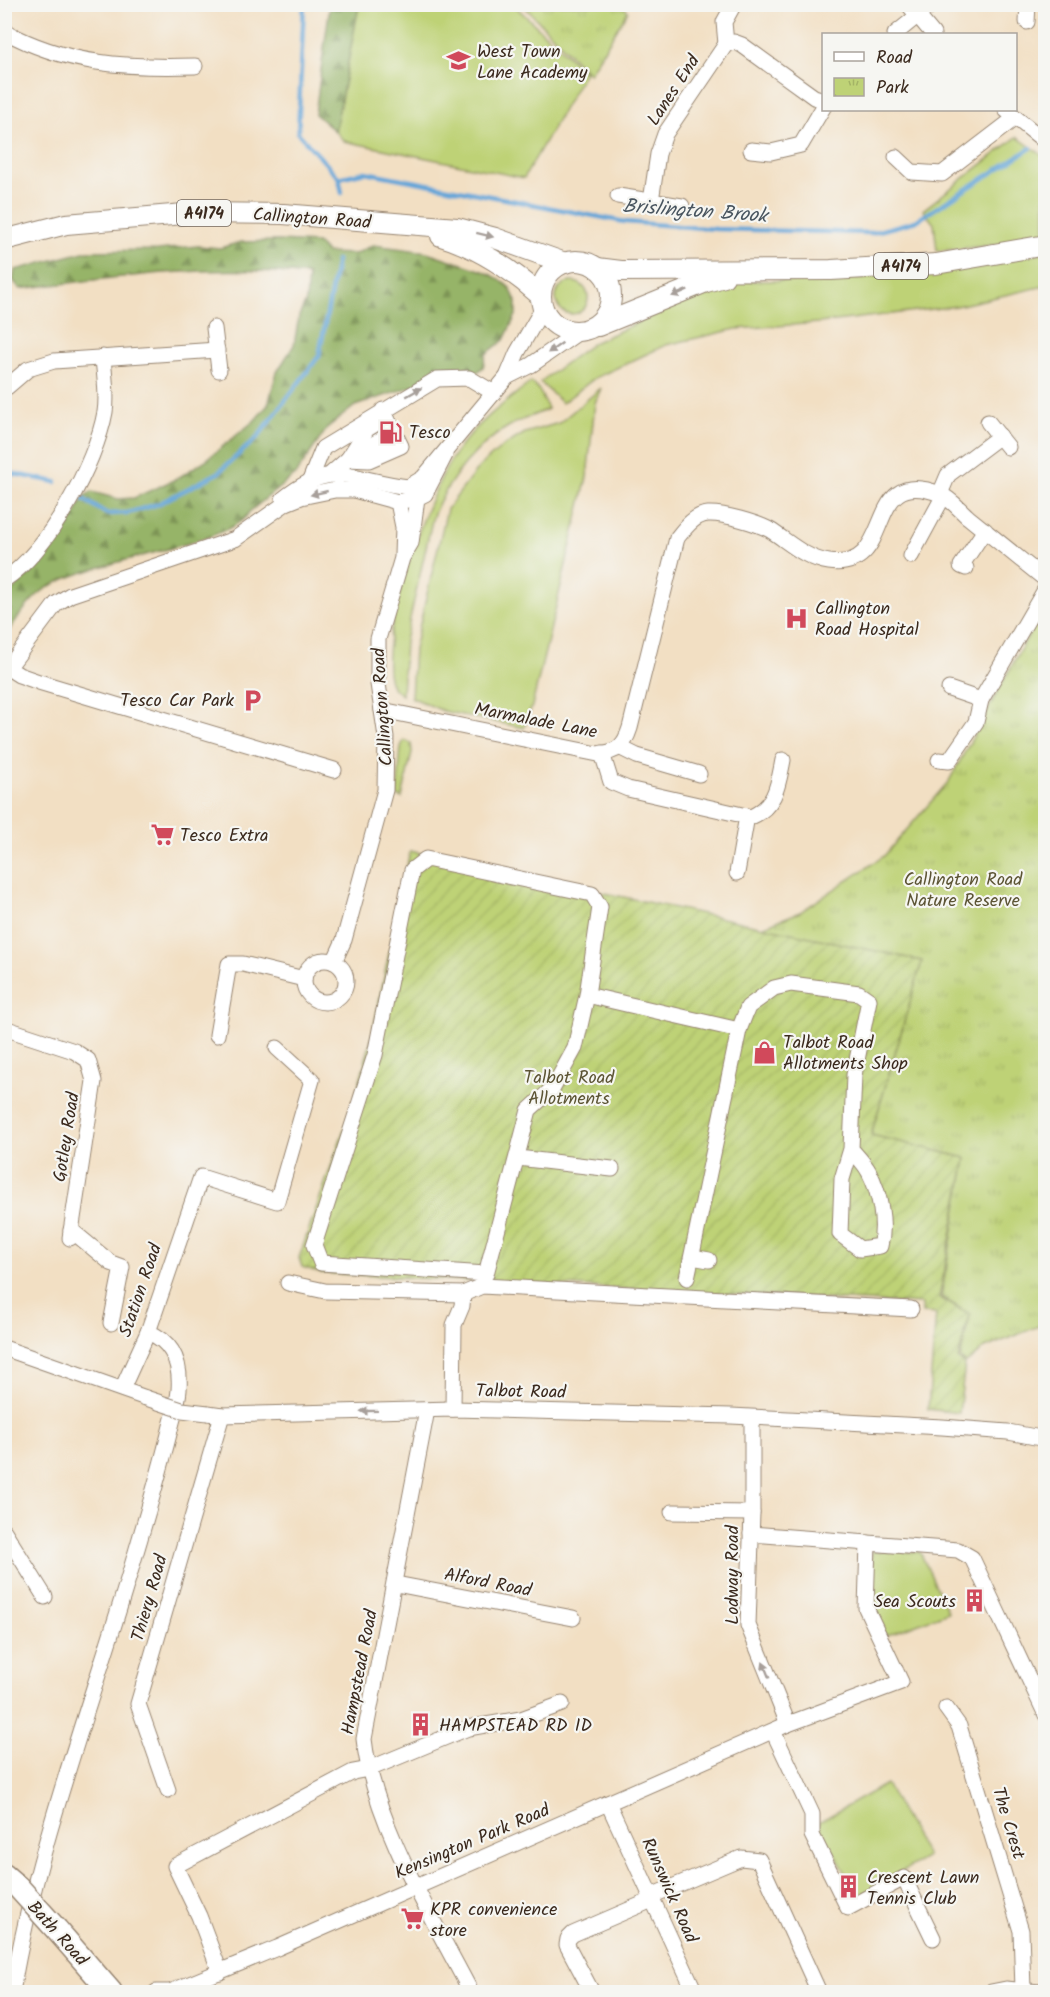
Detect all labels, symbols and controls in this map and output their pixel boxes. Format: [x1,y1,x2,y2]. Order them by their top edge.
legend [822,33,1017,111]
place label: West Town Lane Academy [477,38,588,88]
text: Road [876,44,913,73]
school or university icon: West Town Lane Academy [446,48,472,74]
street label: Lanes End [640,49,709,132]
text: Park [876,74,909,103]
water label: Brislington Brook [622,191,771,233]
road number: A4174 [177,200,231,226]
street label: Callington Road [252,201,373,238]
one-way arrow [475,231,494,241]
road number: A4174 [874,253,928,279]
one-way arrow [671,289,689,298]
one-way arrow [548,342,564,354]
one-way arrow [405,388,422,398]
fuel station icon: Tesco [378,419,404,445]
place label: Tesco [409,419,451,448]
one-way arrow [309,489,328,499]
place label: Callington Road Hospital [815,595,919,645]
hospital icon: Callington Road Hospital [784,605,810,631]
street label: Callington Road [365,646,402,767]
place label: Tesco Car Park [120,687,235,716]
parking icon: Tesco Car Park [239,687,265,713]
street label: Marmalade Lane [472,695,600,748]
supermarket icon: Tesco Extra [149,822,175,848]
place label: Tesco Extra [180,822,268,851]
park label: Callington Road Nature Reserve [904,866,1023,916]
place label: Talbot Road Allotments Shop [783,1029,908,1079]
shop icon: Talbot Road Allotments Shop [752,1039,778,1065]
park label: Talbot Road Allotments [524,1064,615,1114]
street label: Gotley Road [46,1089,89,1184]
street label: Station Road [112,1239,171,1341]
street label: Talbot Road [476,1377,567,1408]
one-way arrow [359,1406,378,1416]
street label: Lodway Road [719,1524,748,1625]
street label: Thiery Road [124,1550,177,1645]
street label: Alford Road [441,1561,535,1606]
place label: Sea Scouts [874,1588,956,1617]
building icon: Sea Scouts [961,1588,987,1614]
street label: Hampstead Road [334,1606,387,1737]
one-way arrow [761,1661,770,1679]
building icon: HAMPSTEAD RD ID [408,1712,434,1738]
place label: HAMPSTEAD RD ID [439,1712,592,1741]
street label: The Crest [983,1784,1033,1864]
street label: Kensington Park Road [390,1796,556,1888]
street label: Runswick Road [632,1833,705,1949]
place label: Crescent Lawn Tennis Club [867,1864,979,1914]
building icon: Crescent Lawn Tennis Club [836,1874,862,1900]
street label: Bath Road [19,1895,95,1974]
place label: KPR convenience store [430,1896,557,1946]
supermarket icon: KPR convenience store [399,1906,425,1932]

